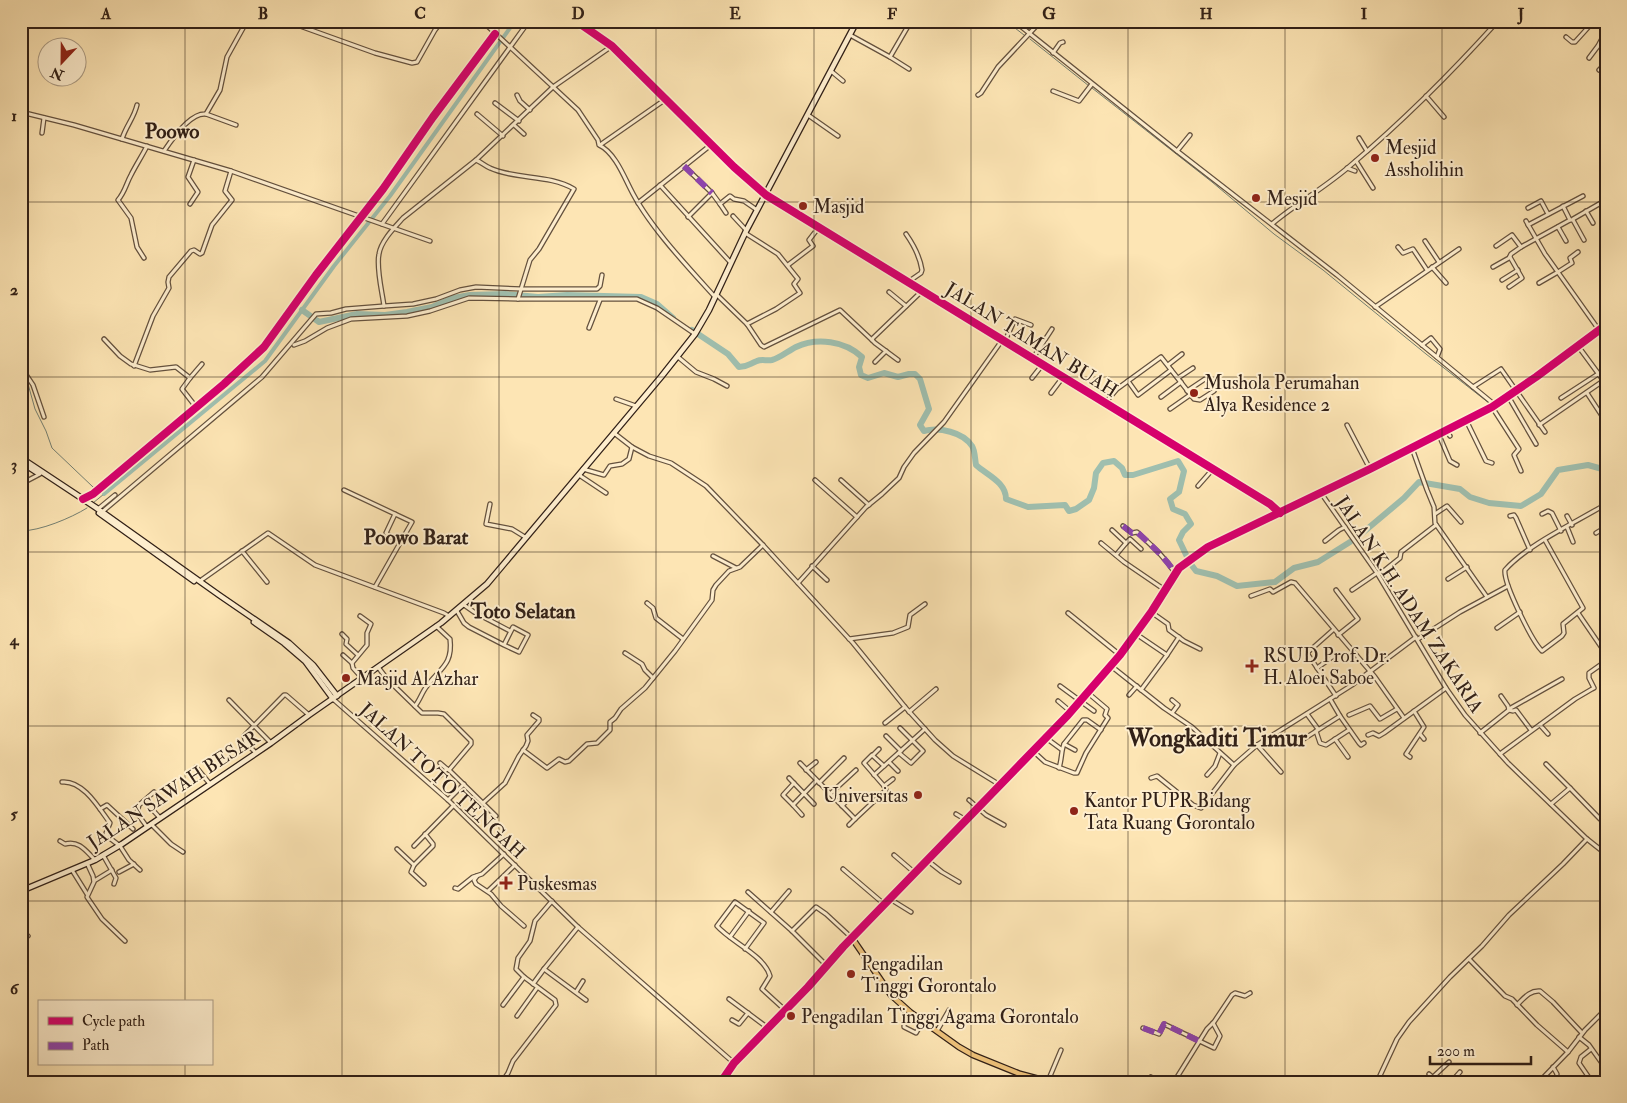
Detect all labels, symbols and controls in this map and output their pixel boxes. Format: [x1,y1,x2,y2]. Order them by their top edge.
text: A [100,4,112,24]
text: B [258,4,268,24]
text: C [414,4,426,24]
text: D [571,4,585,24]
text: E [729,4,741,24]
text: F [887,4,897,24]
text: G [1042,4,1056,24]
text: H [1199,4,1213,24]
text: I [1361,4,1368,24]
text: J [1517,4,1525,25]
north arrow [38,38,88,88]
text: N [48,63,67,84]
text: 1 [11,106,17,126]
district label: Poowo [145,118,199,145]
place label: Mesjid Assholihin [1384,136,1464,182]
marker: Mesjid Assholihin [1369,152,1381,164]
place label: Mesjid [1266,187,1318,211]
marker: Mesjid [1250,192,1262,204]
place label: Masjid [813,195,865,219]
marker: Masjid [797,200,809,212]
street label: JALAN TAMAN BUAH [940,276,1122,403]
text: 2 [10,280,18,300]
place label: Mushola Perumahan Alya Residence 2 [1203,371,1360,417]
marker: Mushola Perumahan Alya Residence 2 [1188,387,1200,399]
text: 3 [11,455,17,475]
street label: JALAN K.H. ADAM ZAKARIA [1329,491,1488,718]
district label: Poowo Barat [364,524,469,551]
district label: Toto Selatan [470,598,576,625]
text: 4 [9,630,20,650]
place label: RSUD Prof. Dr. H. Aloei Saboe [1263,644,1389,690]
marker: RSUD Prof. Dr. H. Aloei Saboe [1245,659,1259,673]
place label: Masjid Al Azhar [356,667,478,691]
marker: Masjid Al Azhar [340,672,352,684]
street label: JALAN TOTO TENGAH [354,697,530,864]
district label: Wongkaditi Timur [1126,723,1308,754]
street label: JALAN SAWAH BESAR [82,725,265,855]
place label: Universitas [823,784,908,808]
marker: Universitas [912,789,924,801]
place label: Kantor PUPR Bidang Tata Ruang Gorontalo [1084,789,1255,835]
text: 5 [10,804,18,824]
marker: Kantor PUPR Bidang Tata Ruang Gorontalo [1068,805,1080,817]
place label: Puskesmas [517,872,597,896]
marker: Puskesmas [499,876,513,890]
place label: Pengadilan Tinggi Gorontalo [861,952,996,998]
marker: Pengadilan Tinggi Gorontalo [845,968,857,980]
text: 6 [10,979,20,999]
legend [38,1000,212,1066]
place label: Pengadilan Tinggi Agama Gorontalo [801,1005,1079,1029]
marker: Pengadilan Tinggi Agama Gorontalo [785,1010,797,1022]
text: Cycle path [82,1012,145,1032]
scale bar [1430,1033,1531,1065]
text: Path [82,1036,109,1055]
text: 200 m [1437,1042,1475,1061]

